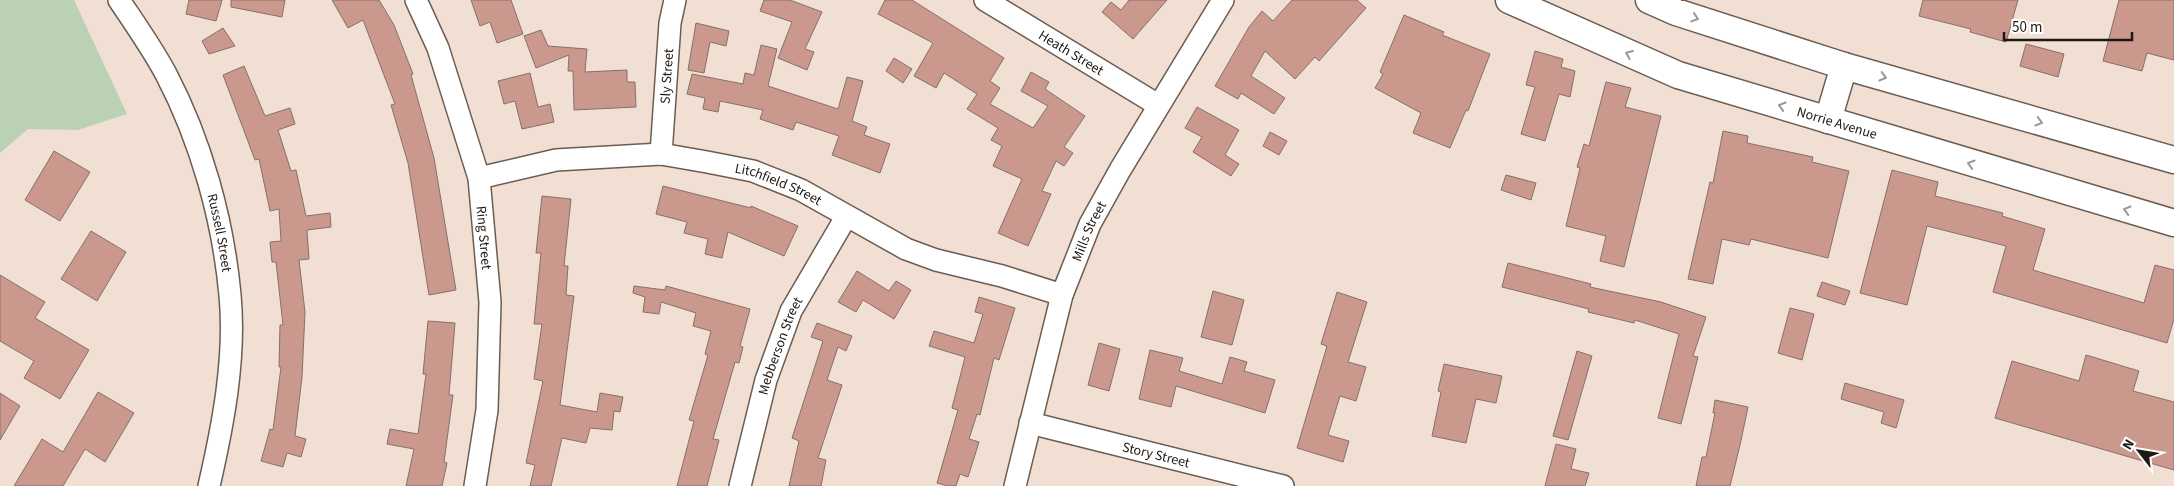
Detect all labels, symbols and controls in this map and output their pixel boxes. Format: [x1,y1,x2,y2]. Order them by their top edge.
scale bar [2004,10,2132,42]
one-way arrow [1690,12,1698,22]
text: 50 m [2012,17,2042,38]
street label: Heath Street [1034,26,1107,81]
street label: Sly Street [655,48,679,105]
one-way arrow [1625,49,1634,60]
one-way arrow [1879,71,1887,81]
one-way arrow [1779,102,1787,112]
street label: Norrie Avenue [1794,102,1879,145]
one-way arrow [2035,116,2043,126]
street label: Litchfield Street [733,159,826,211]
one-way arrow [1968,159,1976,169]
street label: Russell Street [201,192,236,273]
street label: Mills Street [1067,197,1112,265]
street label: Ring Street [471,205,496,271]
one-way arrow [2124,205,2132,215]
street label: Mebberson Street [754,293,808,397]
north arrow [2114,426,2164,476]
text: N [2118,436,2140,454]
street label: Story Street [1120,437,1192,473]

